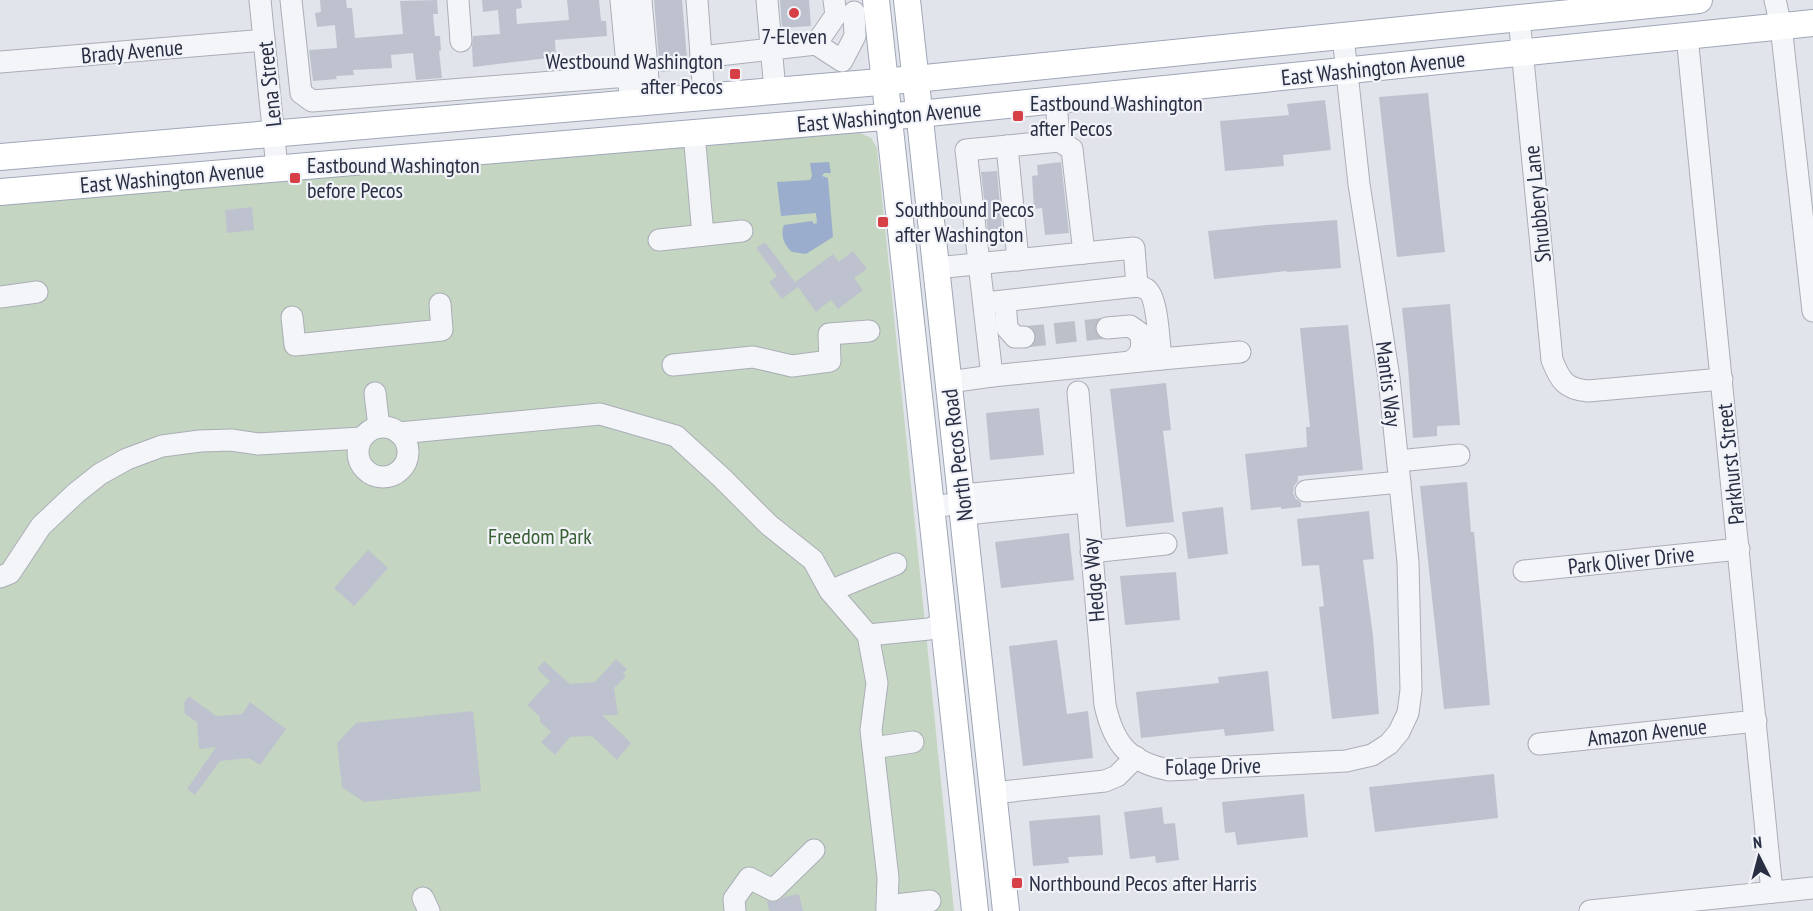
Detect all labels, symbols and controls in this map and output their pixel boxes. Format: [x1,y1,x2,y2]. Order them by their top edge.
marker: 7-Eleven [787,6,801,20]
place label: 7-Eleven [761,22,827,50]
street label: Brady Avenue [80,33,184,69]
street label: Lena Street [251,40,287,128]
street label: East Washington Avenue [1280,44,1466,92]
place label: Westbound Washington after Pecos [545,47,723,100]
marker: Westbound Washington after Pecos [728,67,742,81]
place label: Eastbound Washington after Pecos [1030,89,1203,142]
street label: East Washington Avenue [796,94,982,138]
marker: Eastbound Washington after Pecos [1011,109,1025,123]
street label: Shrubbery Lane [1517,144,1557,264]
place label: Eastbound Washington before Pecos [307,151,480,204]
street label: East Washington Avenue [79,155,265,199]
marker: Eastbound Washington before Pecos [288,171,302,185]
place label: Southbound Pecos after Washington [895,195,1034,248]
marker: Southbound Pecos after Washington [876,215,890,229]
street label: Mantis Way [1370,340,1408,429]
street label: North Pecos Road [935,387,979,523]
street label: Parkhurst Street [1710,402,1750,526]
park label: Freedom Park [488,522,592,550]
street label: Hedge Way [1075,536,1111,623]
street label: Park Oliver Drive [1566,539,1696,581]
street label: Amazon Avenue [1586,712,1708,752]
street label: Folage Drive [1165,751,1261,781]
north arrow [1729,827,1789,887]
text: N [1752,832,1763,852]
place label: Northbound Pecos after Harris [1029,869,1257,897]
marker: Northbound Pecos after Harris [1010,876,1024,890]

